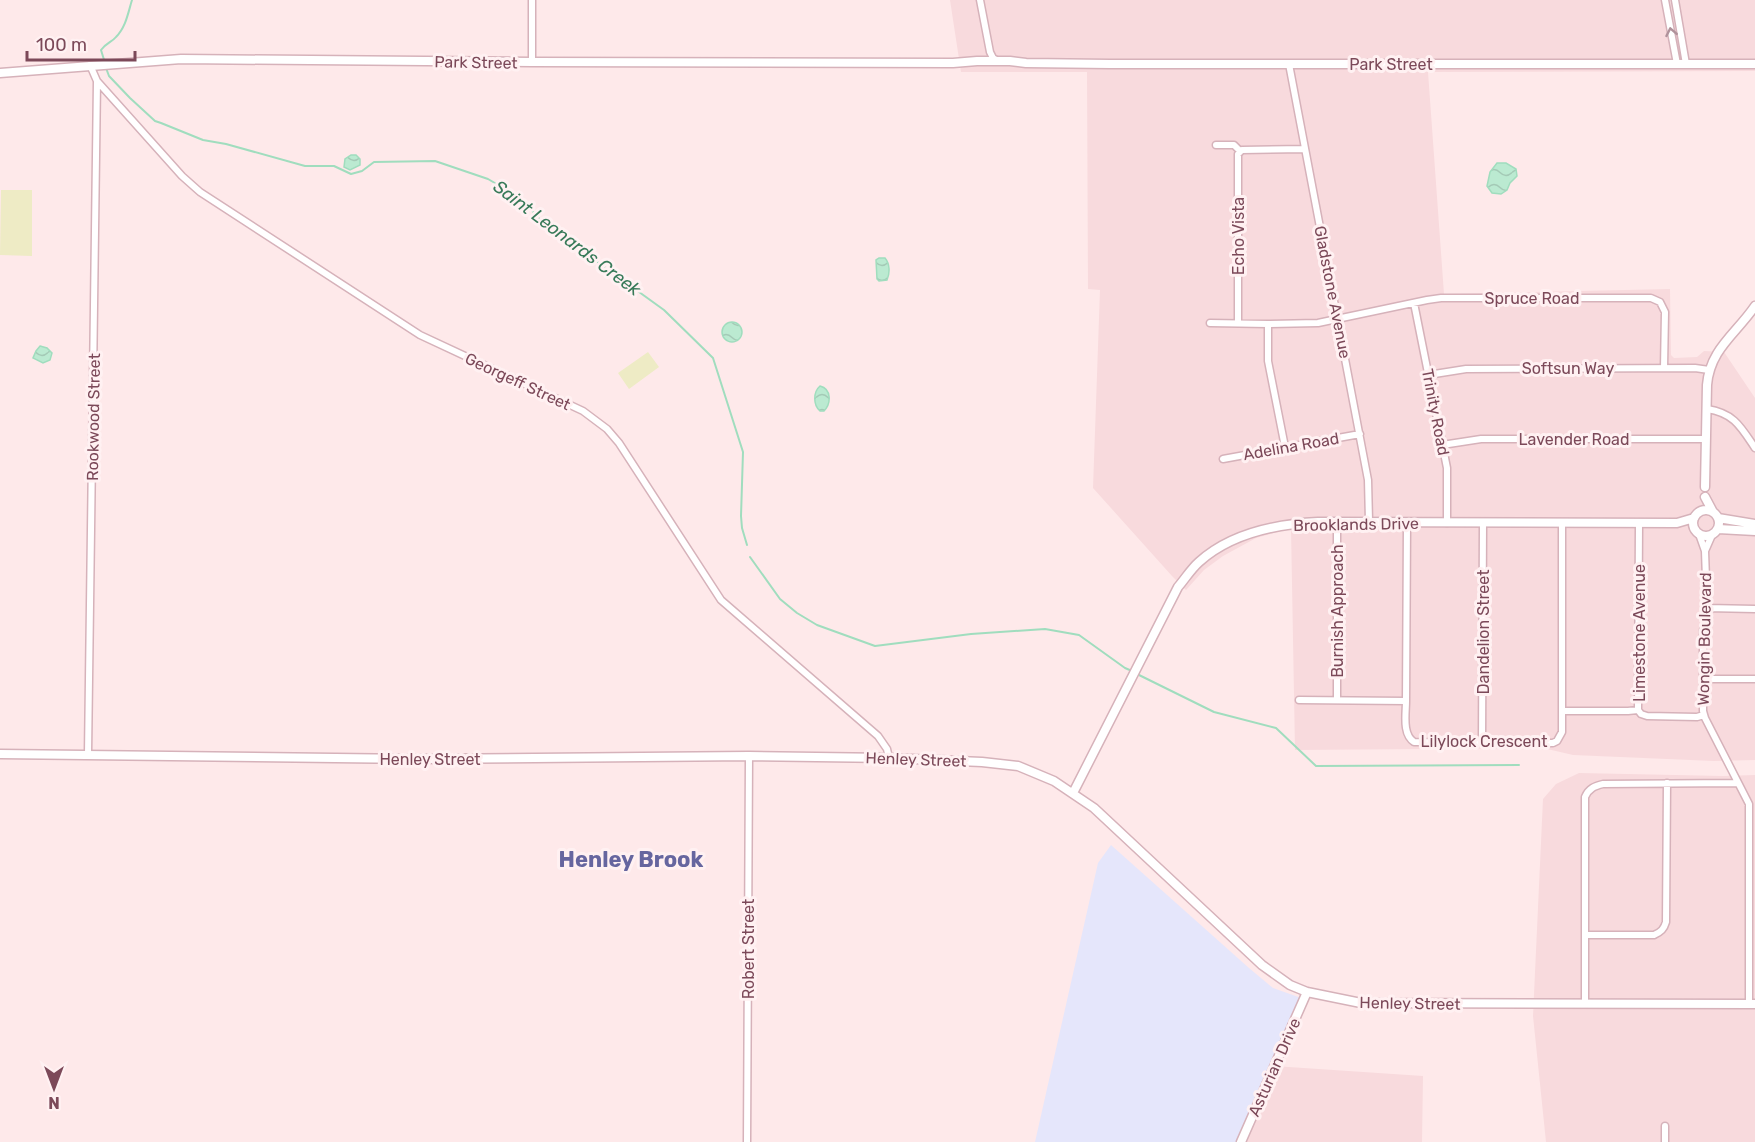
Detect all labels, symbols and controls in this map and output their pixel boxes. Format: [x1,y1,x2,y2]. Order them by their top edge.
scale bar [27,24,135,62]
one-way arrow [1665,28,1678,38]
text: 100 m [36,34,87,56]
street label: Park Street [434,52,518,73]
street label: Park Street [1349,55,1433,74]
water label: Saint Leonards Creek [489,175,646,301]
street label: Echo Vista [1229,197,1248,275]
street label: Gladstone Avenue [1310,224,1355,360]
street label: Spruce Road [1485,289,1579,308]
street label: Georgeff Street [462,349,574,414]
street label: Rookwood Street [83,353,104,481]
street label: Softsun Way [1522,359,1614,378]
street label: Trinity Road [1418,367,1453,457]
street label: Adelina Road [1242,429,1341,464]
street label: Lavender Road [1519,430,1629,449]
street label: Brooklands Drive [1293,514,1419,535]
street label: Burnish Approach [1328,544,1347,678]
street label: Limestone Avenue [1630,564,1649,702]
street label: Dandelion Street [1474,570,1493,694]
street label: Wongin Boulevard [1694,572,1715,706]
street label: Lilylock Crescent [1421,732,1547,751]
street label: Henley Street [865,748,967,771]
street label: Henley Street [379,750,481,769]
district label: Henley Brook [559,846,704,873]
street label: Robert Street [739,899,758,999]
street label: Henley Street [1359,993,1461,1014]
street label: Asturian Drive [1244,1015,1305,1119]
north arrow [24,1058,84,1118]
text: N [48,1093,60,1112]

